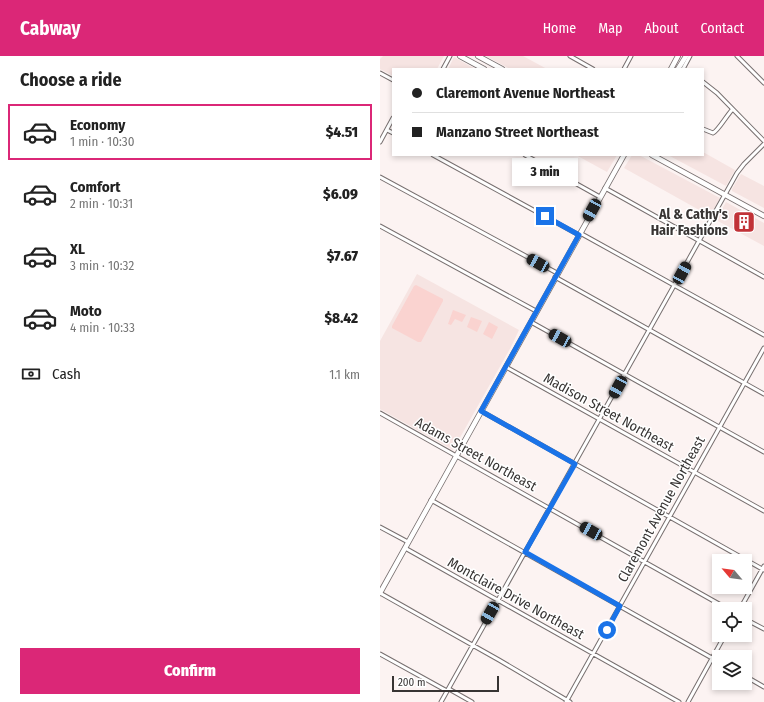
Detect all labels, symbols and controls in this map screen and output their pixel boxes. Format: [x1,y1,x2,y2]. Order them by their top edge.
text: Cabway [20,17,80,40]
text: Home [543,20,576,37]
text: Map [598,20,622,37]
text: About [644,20,679,37]
text: Contact [701,20,744,37]
text: Choose a ride [20,69,122,91]
text: Claremont Avenue Northeast [436,84,615,102]
icon: car [22,114,58,150]
text: Economy [70,116,125,134]
text: $4.51 [326,123,358,141]
text: Manzano Street Northeast [436,123,599,141]
text: 1 min · 10:30 [70,134,134,149]
callout: 3 min [512,158,578,186]
text: 3 min [531,164,559,179]
icon: car [22,176,58,212]
text: Comfort [70,178,121,196]
text: $6.09 [323,185,358,203]
text: 2 min · 10:31 [70,196,133,211]
car [581,197,603,223]
place label: Al & Cathy's Hair Fashions [651,206,728,239]
route end [536,207,554,225]
building icon: Al & Cathy's Hair Fashions [731,209,757,235]
icon: car [22,238,58,274]
text: XL [70,240,85,258]
text: $7.67 [327,247,358,265]
car [525,252,551,274]
text: 3 min · 10:32 [70,258,134,273]
car [671,260,693,286]
icon: car [22,300,58,336]
text: Moto [70,302,102,320]
text: $8.42 [324,309,358,327]
text: 4 min · 10:33 [70,320,135,335]
car [547,327,573,349]
icon: cash [20,363,42,385]
text: Cash [52,365,81,383]
text: 1.1 km [329,367,360,382]
street label: Madison Street Northeast [541,370,677,456]
car [607,374,629,400]
street label: Adams Street Northeast [412,414,540,495]
street label: Claremont Avenue Northeast [614,433,709,585]
car [578,520,604,542]
street label: Montclaire Drive Northeast [445,554,587,643]
north arrow [712,554,752,594]
map controls [712,554,752,690]
car [479,600,501,626]
button: locate [712,602,752,642]
route start [598,621,616,639]
button: Confirm [20,648,360,694]
button: layers [712,650,752,690]
scale bar [392,674,499,693]
text: 200 m [398,676,425,689]

